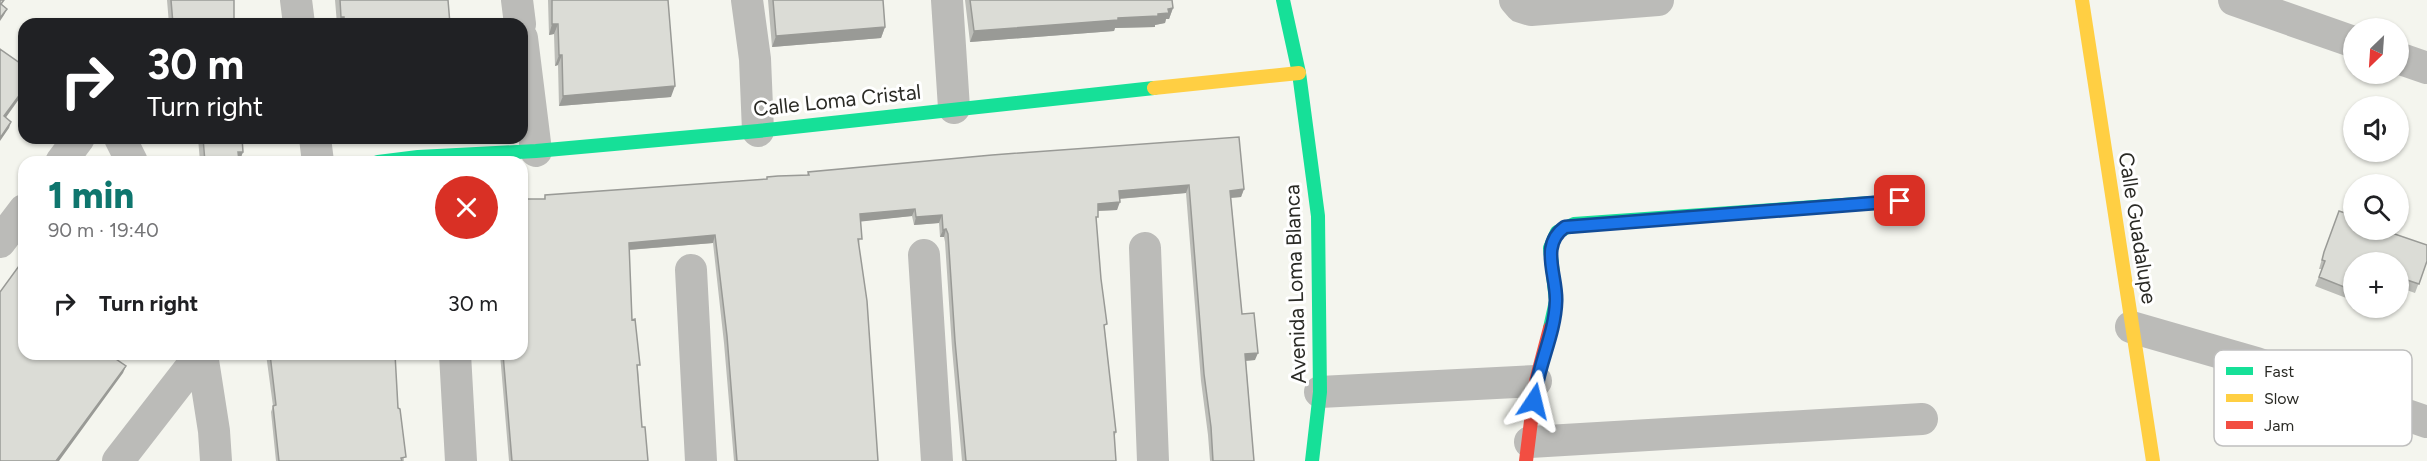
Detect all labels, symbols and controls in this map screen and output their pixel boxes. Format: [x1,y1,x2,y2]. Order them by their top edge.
north arrow [2343,18,2409,84]
map controls [2343,18,2409,318]
text: 30 m [147,39,244,90]
icon: right [48,42,126,120]
street label: Calle Loma Cristal [752,79,922,121]
text: Turn right [147,90,263,123]
button: sound [2343,96,2409,162]
street label: Calle Guadalupe [2114,150,2162,306]
text: 1 min [48,174,134,217]
button: search [2343,174,2409,240]
pin [1874,175,1925,226]
button: close [435,176,498,239]
street label: Avenida Loma Blanca [1279,184,1311,384]
icon: arrive [1883,184,1916,217]
text: 90 m · 19:40 [48,218,159,242]
button: + [2343,252,2409,318]
icon: right [48,287,81,320]
text: Turn right [99,290,198,317]
text: 30 m [448,290,498,317]
legend [2214,350,2412,446]
text: Fast [2264,362,2294,381]
position arrow [1502,369,1566,433]
text: Slow [2264,389,2299,408]
text: Jam [2264,416,2294,435]

